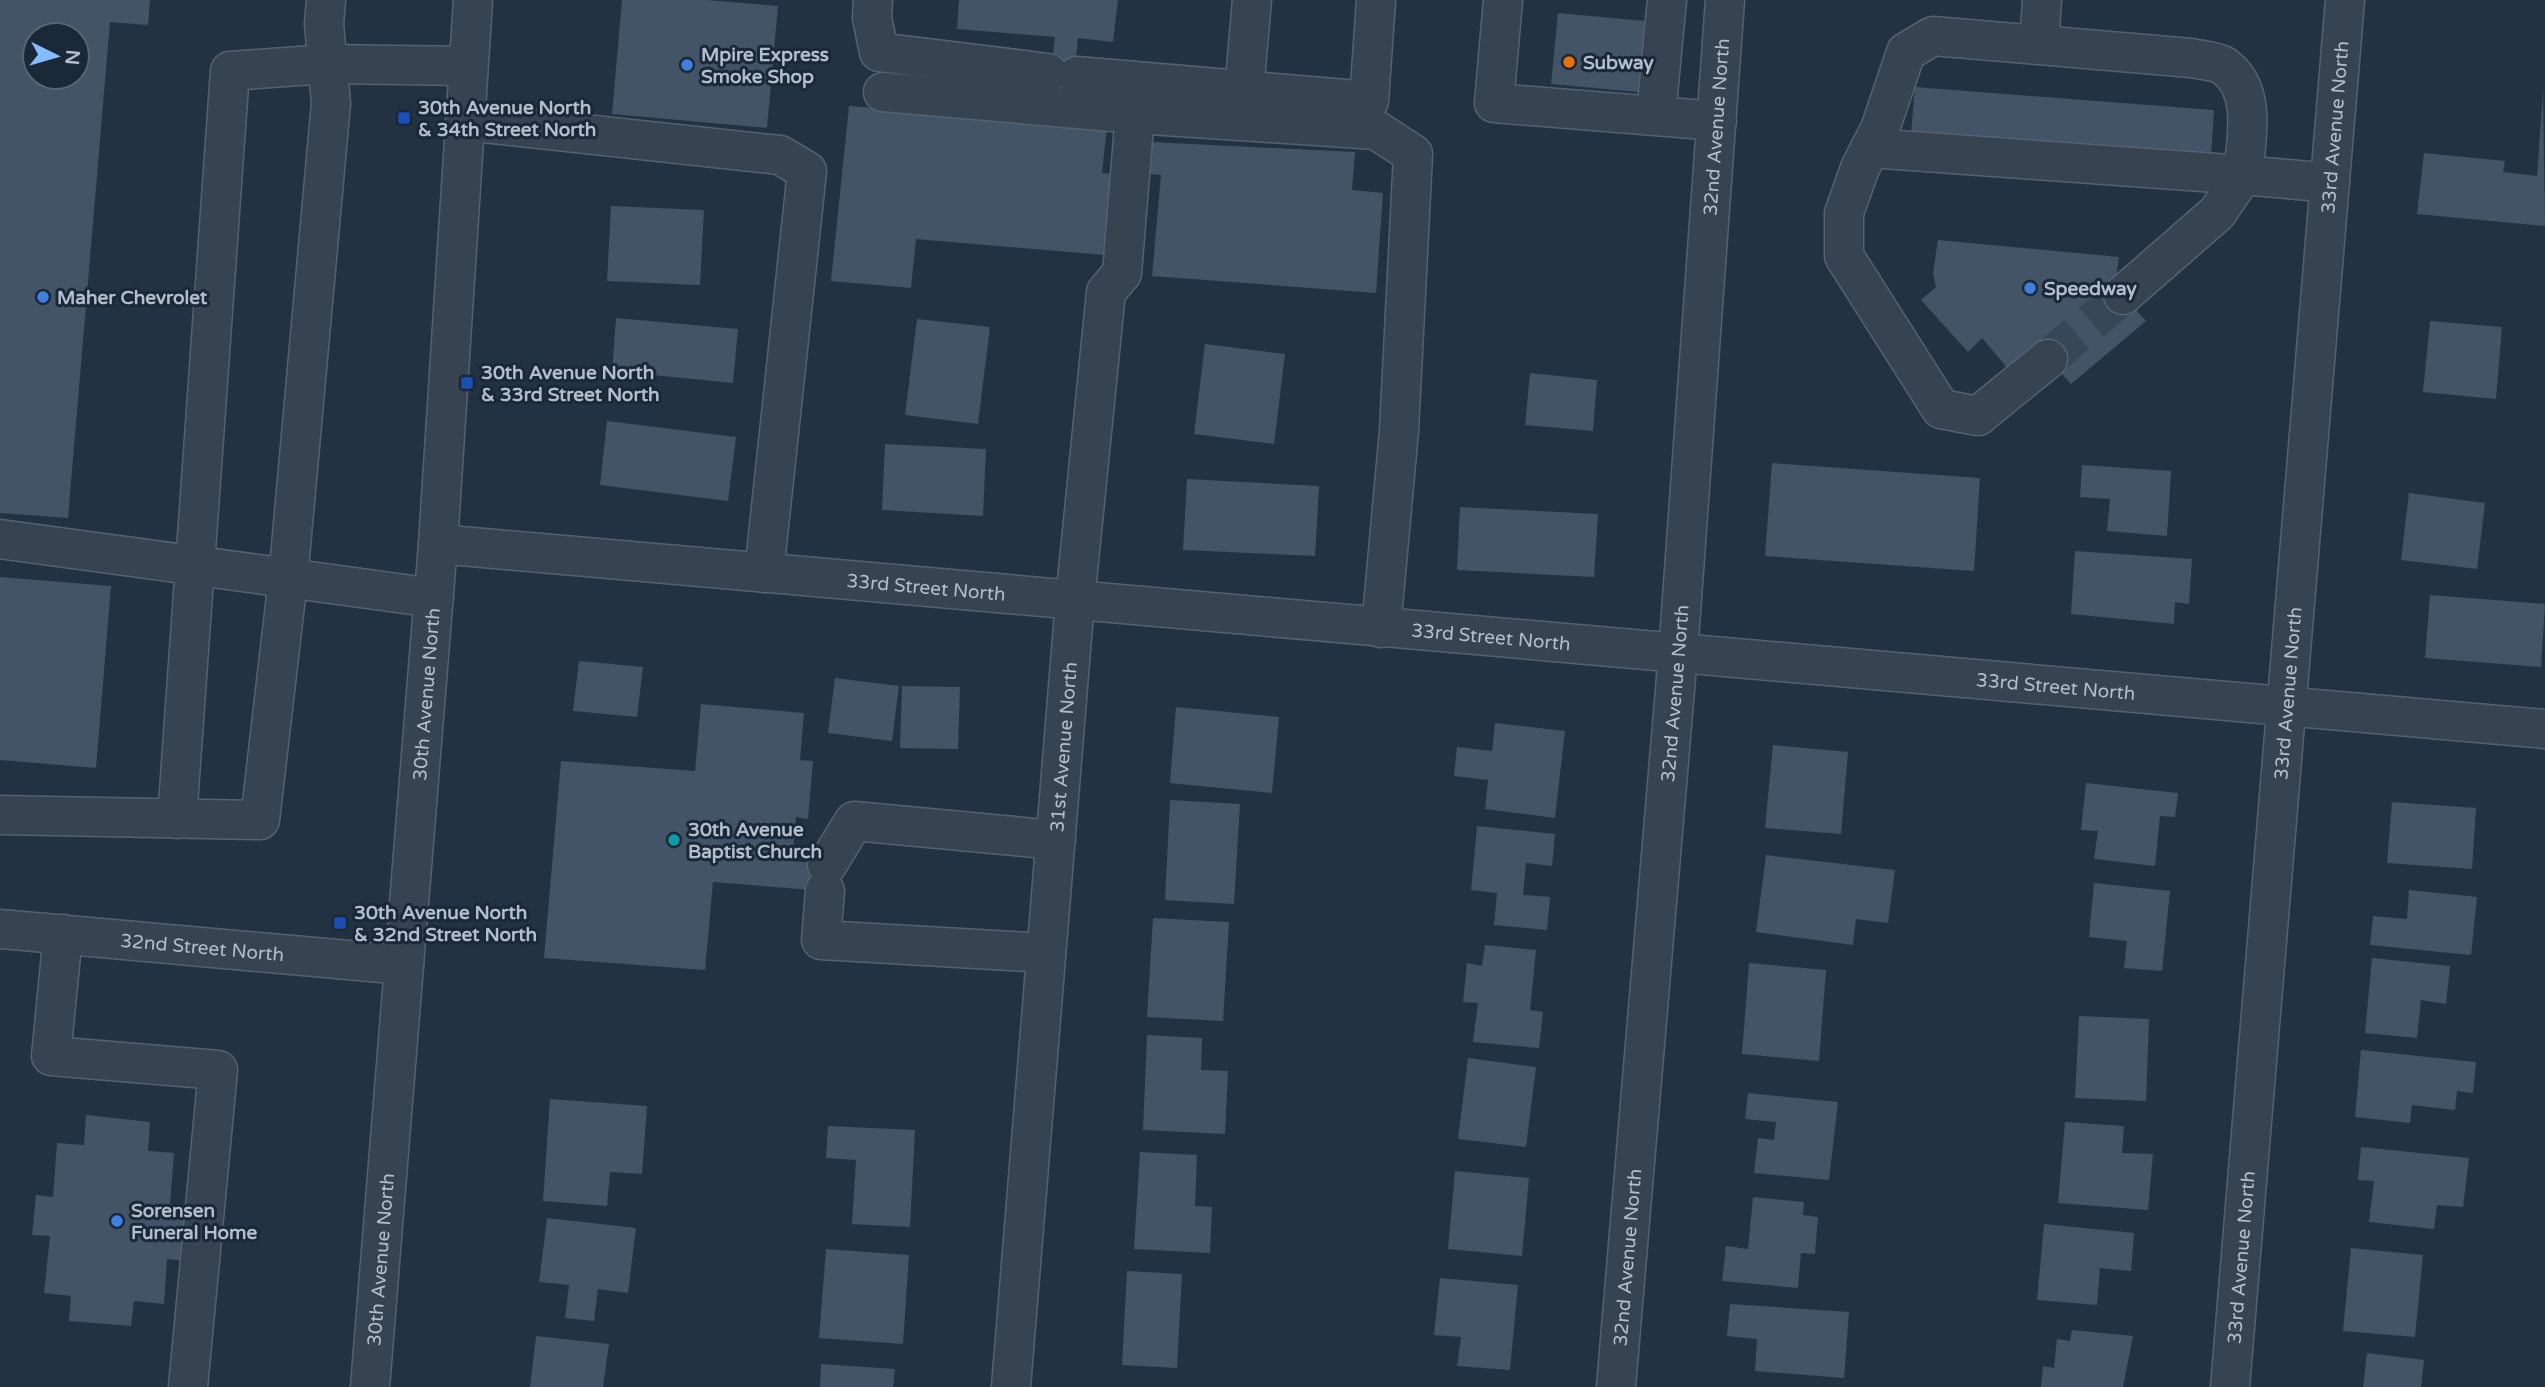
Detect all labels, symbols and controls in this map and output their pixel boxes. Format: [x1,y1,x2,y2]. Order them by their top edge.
north arrow [21,21,91,91]
street label: 32nd Avenue North [1700,37,1734,217]
street label: 33rd Avenue North [2317,40,2354,215]
place label: Mpire Express Smoke Shop [701,44,829,89]
text: N [60,49,84,66]
place label: Subway [1583,52,1654,75]
marker: Subway [1561,54,1577,70]
marker: Mpire Express Smoke Shop [679,57,695,73]
place label: 30th Avenue North & 34th Street North [418,97,596,141]
marker: 30th Avenue North & 34th Street North [396,110,412,126]
place label: Speedway [2044,278,2137,301]
marker: Speedway [2022,280,2038,296]
place label: Maher Chevrolet [57,287,208,309]
marker: Maher Chevrolet [35,289,51,305]
place label: 30th Avenue North & 33rd Street North [481,362,660,406]
marker: 30th Avenue North & 33rd Street North [459,375,475,391]
street label: 33rd Street North [845,570,1007,606]
street label: 32nd Avenue North [1657,604,1694,783]
street label: 33rd Avenue North [2270,606,2307,781]
street label: 30th Avenue North [409,607,445,782]
street label: 33rd Street North [1410,620,1571,655]
street label: 31st Avenue North [1046,661,1082,833]
street label: 33rd Street North [1975,669,2136,705]
place label: 30th Avenue Baptist Church [688,819,822,864]
marker: 30th Avenue Baptist Church [666,832,682,848]
place label: 30th Avenue North & 32nd Street North [354,902,537,946]
marker: 30th Avenue North & 32nd Street North [332,915,348,931]
street label: 32nd Street North [119,930,285,966]
street label: 32nd Avenue North [1609,1168,1646,1347]
street label: 33rd Avenue North [2224,1170,2260,1345]
street label: 30th Avenue North [363,1172,399,1347]
place label: Sorensen Funeral Home [131,1200,257,1244]
marker: Sorensen Funeral Home [109,1213,125,1229]

